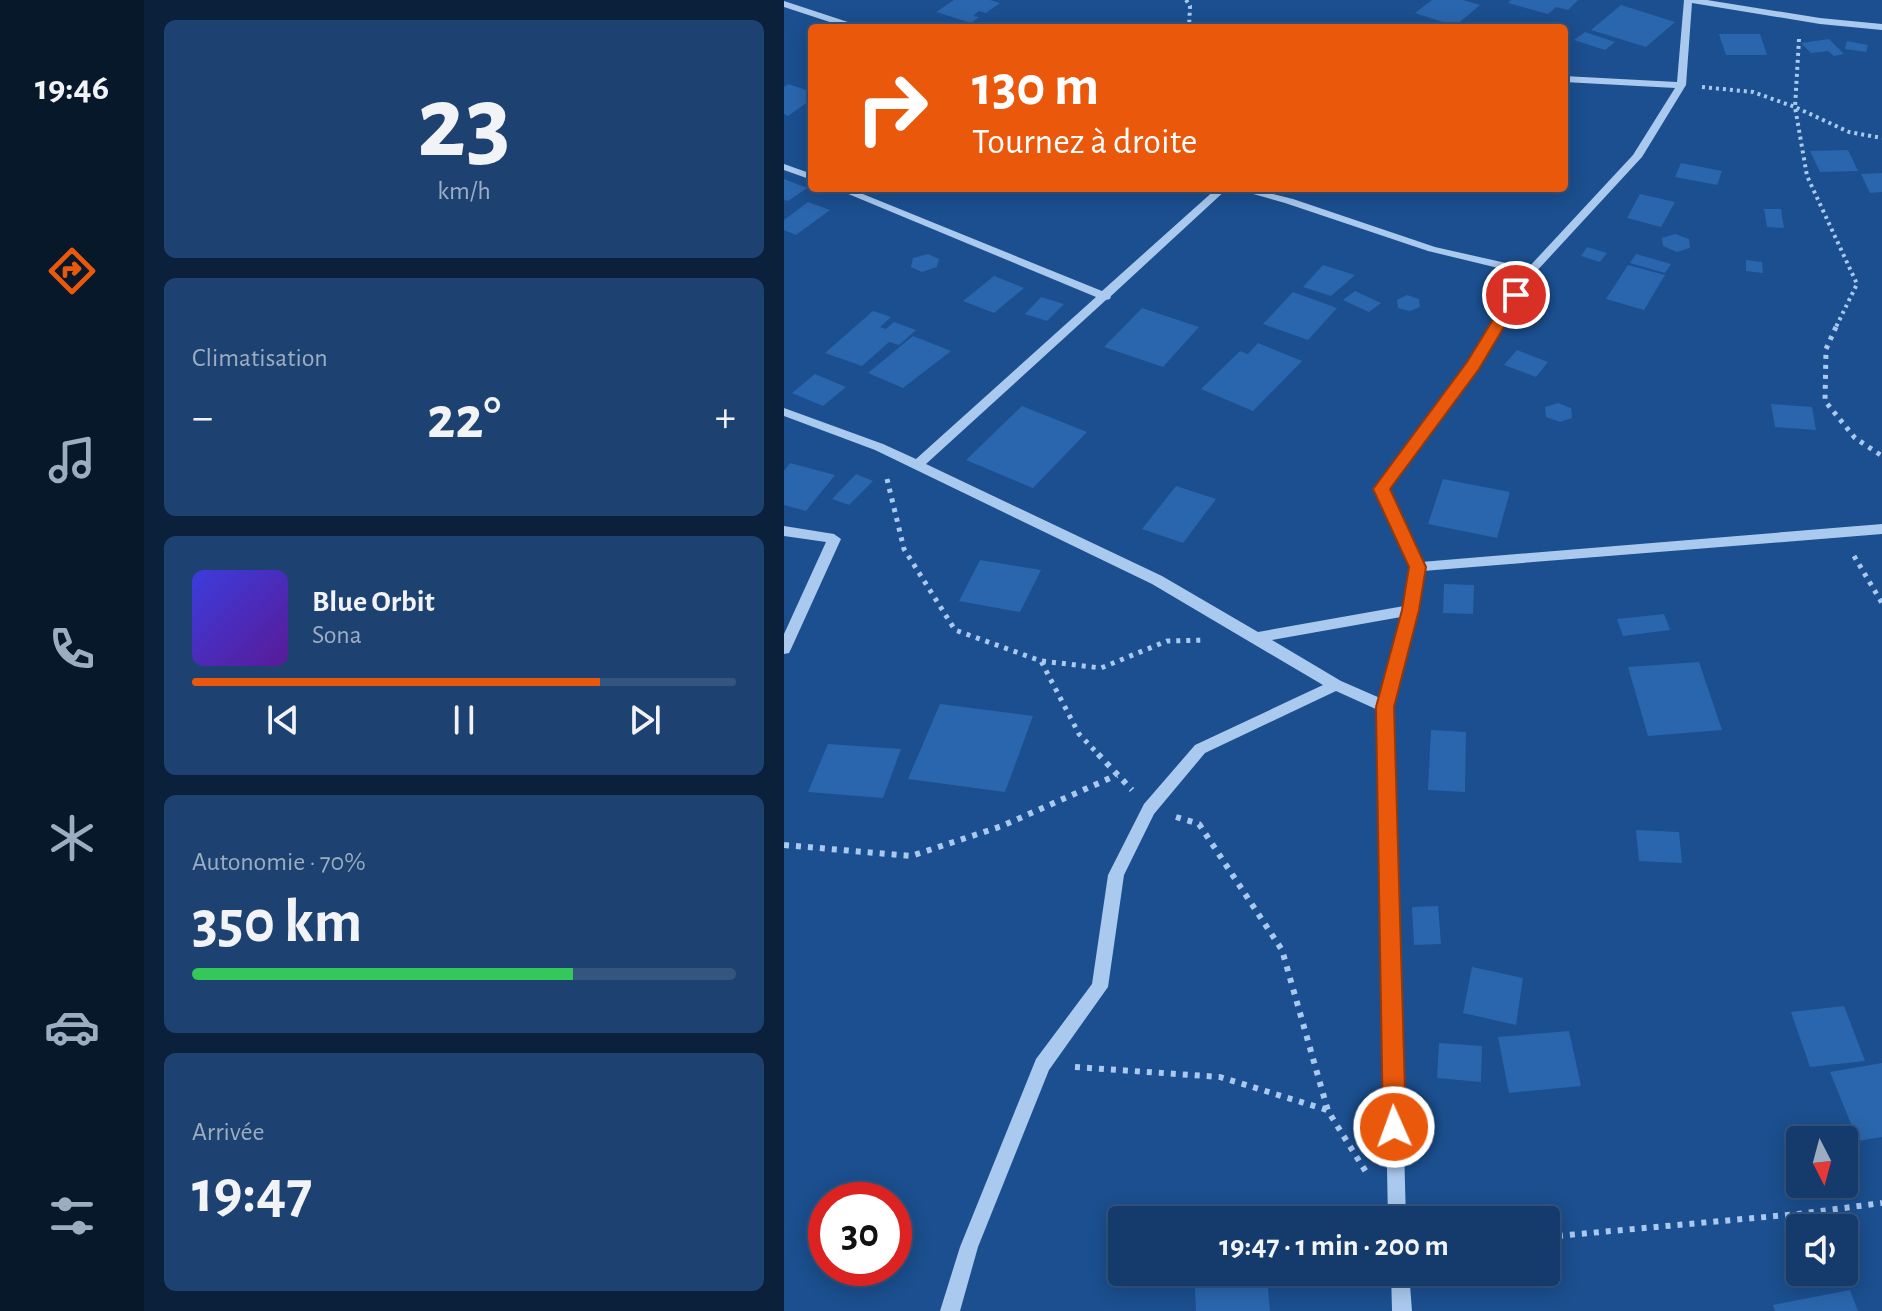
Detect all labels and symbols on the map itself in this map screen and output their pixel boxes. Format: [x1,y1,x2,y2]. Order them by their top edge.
pin [1482,261,1550,329]
position arrow [1352,1085,1436,1169]
north arrow [1786,1126,1858,1198]
speed limit sign: 30 [808,1182,912,1286]

